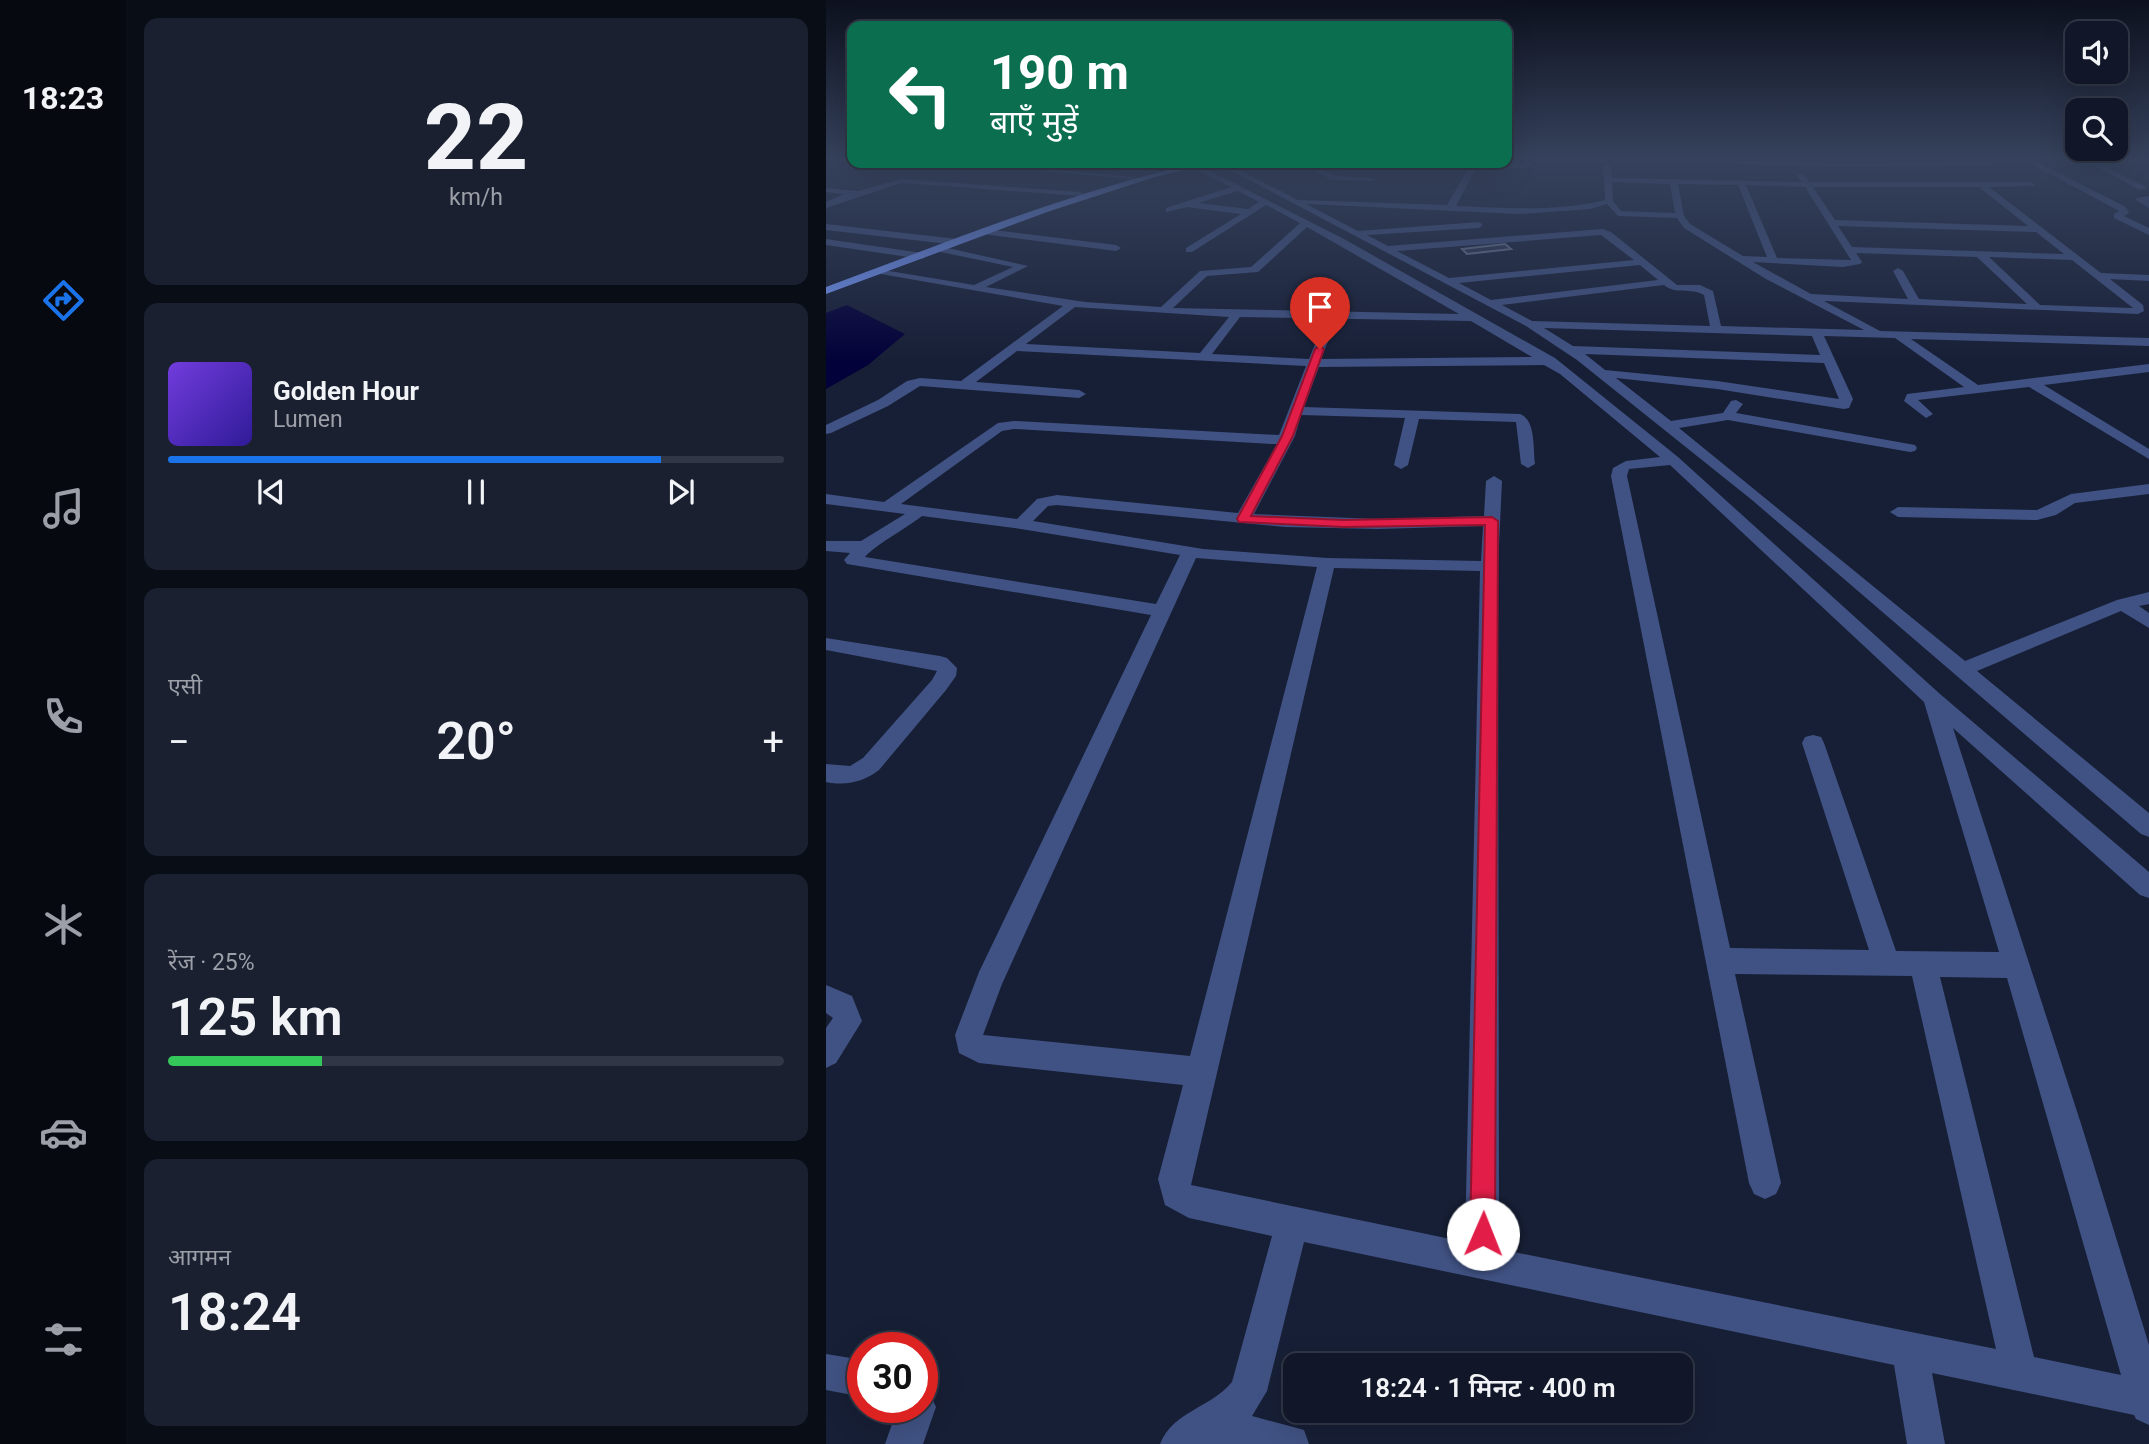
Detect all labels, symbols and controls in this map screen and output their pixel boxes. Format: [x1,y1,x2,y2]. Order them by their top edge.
map controls [2065,21,2128,161]
button: sound [2065,21,2128,84]
text: 190 m [990,44,1129,101]
icon: left [875,49,966,140]
text: 18:23 [22,79,104,117]
text: 22 [424,85,528,191]
button: search [2065,98,2128,161]
text: बाएँ मुड़ें [990,103,1078,141]
text: km/h [449,184,503,211]
icon: directions [39,276,88,325]
pin [1290,277,1350,349]
icon: arrive [1301,288,1339,326]
text: Golden Hour [273,376,419,406]
text: Lumen [273,406,343,433]
icon: previous [252,473,290,511]
icon: pause [457,473,495,511]
icon: next [662,473,700,511]
icon: music [39,484,88,533]
text: एसी [168,673,202,700]
icon: phone [39,692,88,741]
text: 20° [436,711,516,772]
text: − [168,720,190,764]
text: + [762,720,784,764]
icon: climate [39,900,88,949]
text: रेंज · 25% [168,949,255,976]
text: 125 km [168,987,343,1048]
icon: car [39,1108,88,1157]
position arrow [1446,1197,1520,1271]
text: आगमन [168,1244,231,1271]
text: 18:24 [168,1282,301,1343]
icon: filters [39,1315,88,1364]
speed limit sign: 30 [847,1332,938,1423]
text: 18:24 · 1 मिनट · 400 m [1360,1373,1616,1403]

